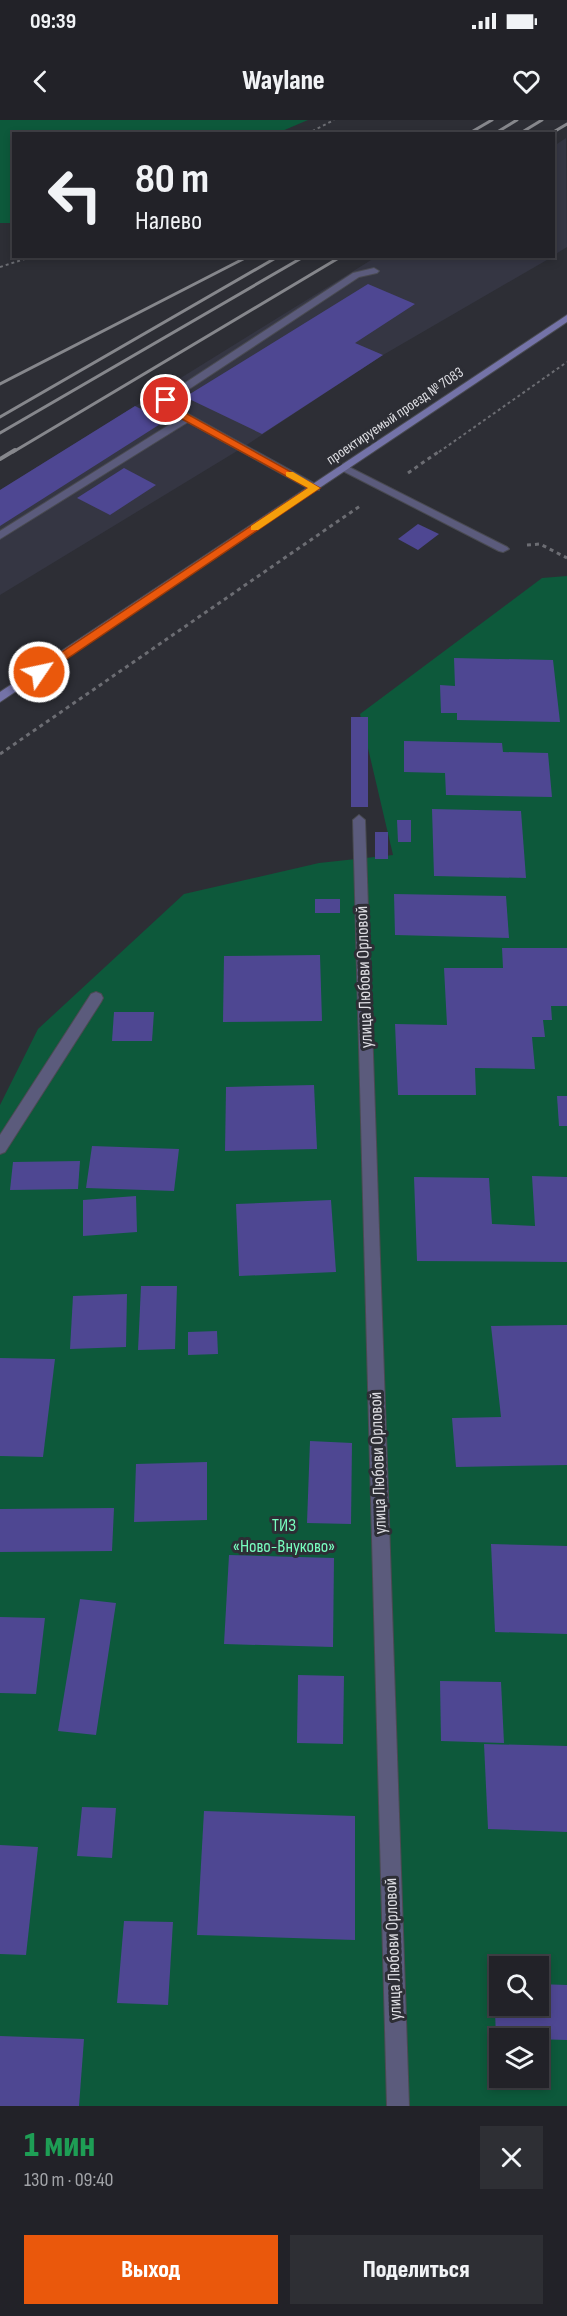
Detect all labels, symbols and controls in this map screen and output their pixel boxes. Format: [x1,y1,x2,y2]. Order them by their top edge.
text: 09:39 [30,8,76,35]
icon: back [24,65,57,98]
text: Waylane [242,65,325,97]
icon: heart [510,65,543,98]
text: 80 m [135,154,209,205]
icon: left [36,156,114,234]
text: Налево [135,205,202,237]
street label: проектируемый проезд № 7083 [323,363,467,469]
pin [140,374,191,425]
icon: arrive [149,383,182,416]
position arrow [7,640,71,704]
street label: улица Любови Орловой [351,905,377,1049]
street label: улица Любови Орловой [365,1391,391,1535]
park label: ТИЗ «Ново-Внуково» [233,1515,335,1557]
street label: улица Любови Орловой [380,1877,406,2021]
map controls [489,1956,549,2088]
button: search [489,1956,549,2016]
button: layers [489,2028,549,2088]
text: 1 мин [24,2124,95,2167]
button: close [480,2126,543,2189]
text: 130 m · 09:40 [24,2168,114,2192]
button: Выход [24,2235,278,2304]
button: Поделиться [290,2235,543,2304]

